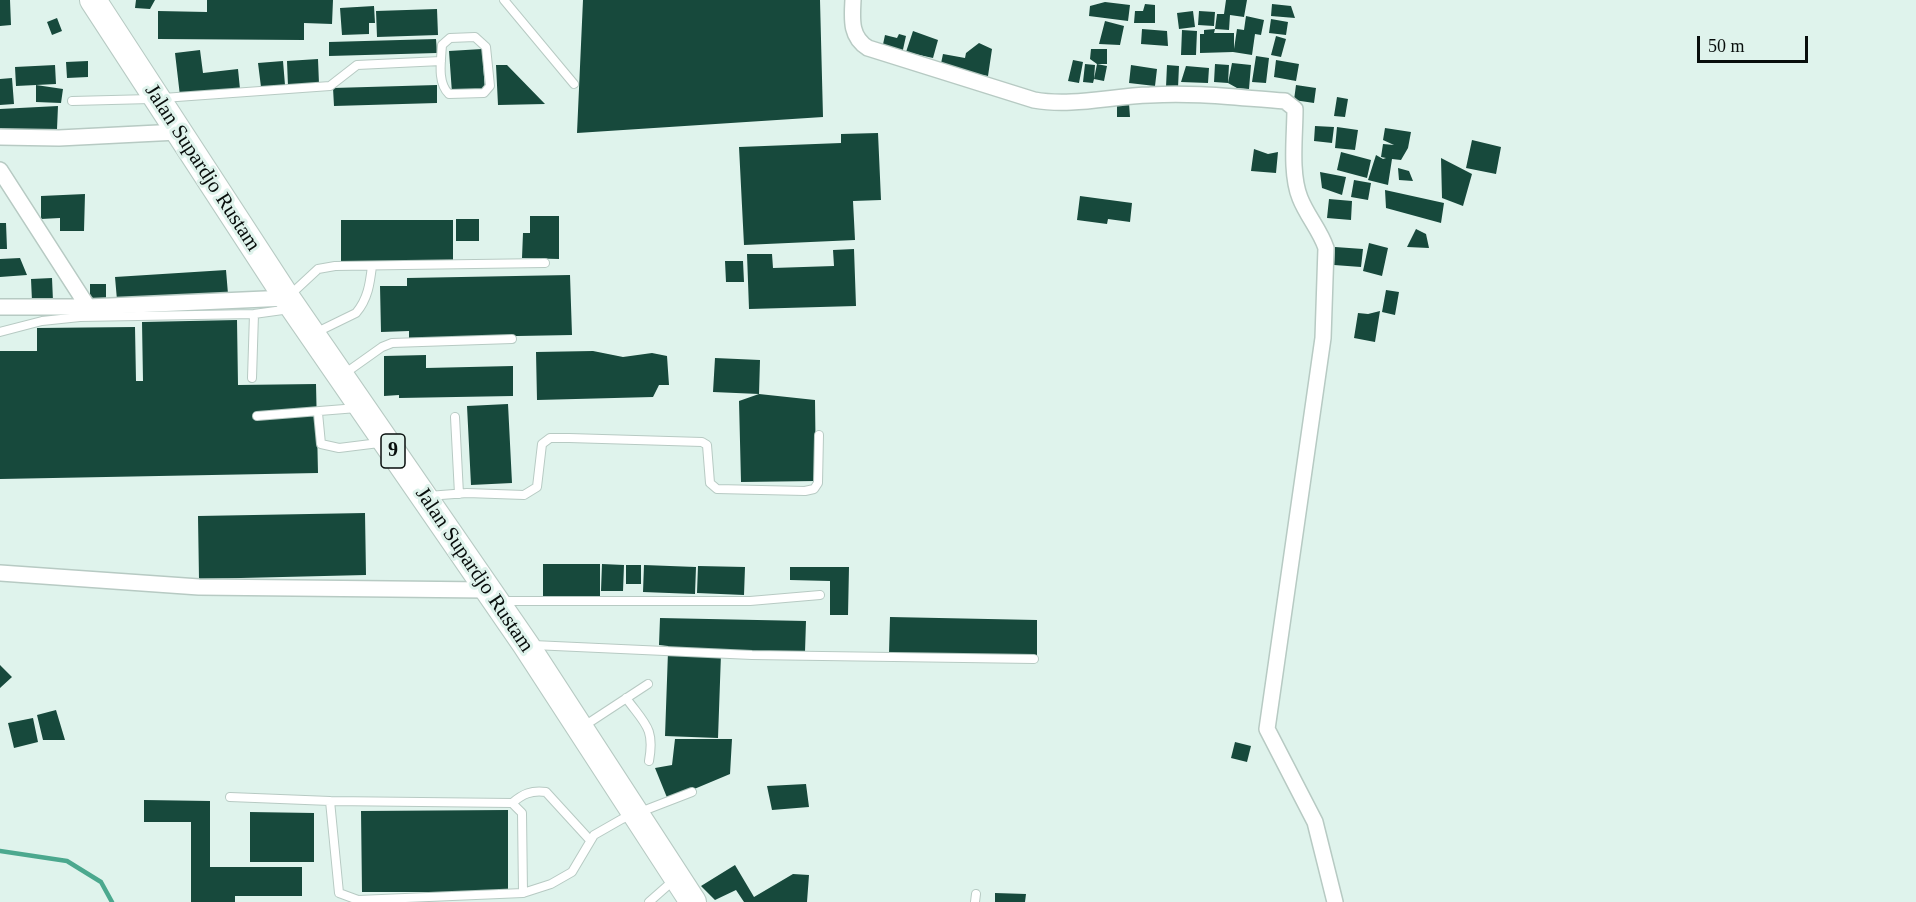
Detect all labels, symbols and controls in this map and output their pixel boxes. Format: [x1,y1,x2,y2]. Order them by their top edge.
scale bar [1700,24,1811,62]
text: 50 m [1708,36,1745,56]
street label: Jalan Supardjo Rustam [139,80,265,256]
road number: 9 [381,434,405,468]
street label: Jalan Supardjo Rustam [409,483,539,657]

